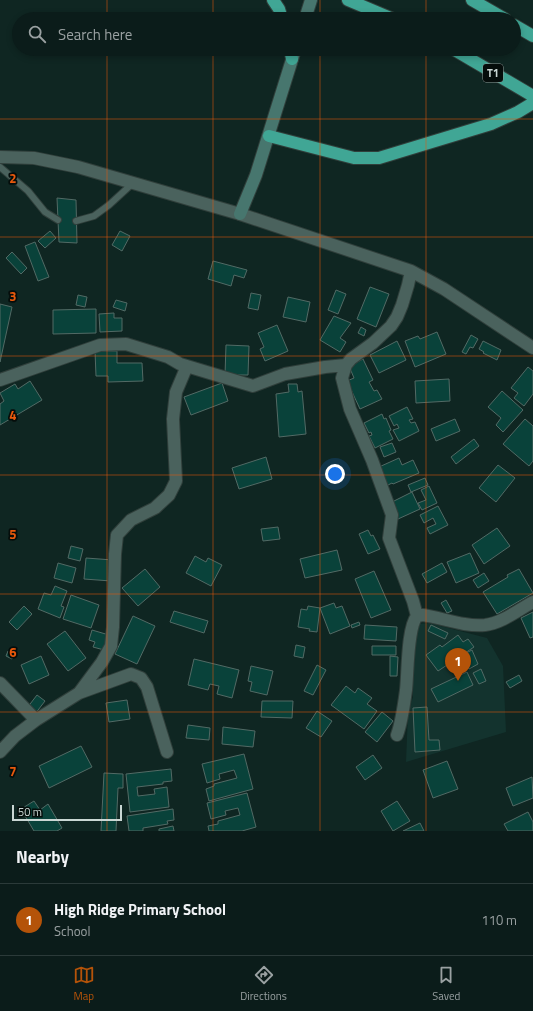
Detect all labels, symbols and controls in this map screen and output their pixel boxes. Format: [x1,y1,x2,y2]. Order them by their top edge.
search box [12,12,521,56]
icon: search [26,23,48,45]
text: Search here [58,23,132,46]
road number: T1 [483,64,503,82]
text: 2 [9,168,17,188]
text: 3 [9,286,17,306]
text: 4 [9,405,17,425]
your location [325,464,345,484]
text: 5 [9,524,17,544]
text: 6 [9,642,17,662]
pin: 1 [445,648,471,681]
text: 7 [9,761,17,781]
scale bar [12,803,122,822]
text: 50 m [18,804,42,820]
text: Nearby [16,844,69,870]
text: High Ridge Primary School [54,898,226,921]
text: 1 [25,910,33,930]
text: 110 m [481,910,517,930]
text: School [54,921,90,941]
tab: Map [73,964,95,1004]
tab: Directions [240,964,287,1004]
tab: Saved [432,964,460,1004]

